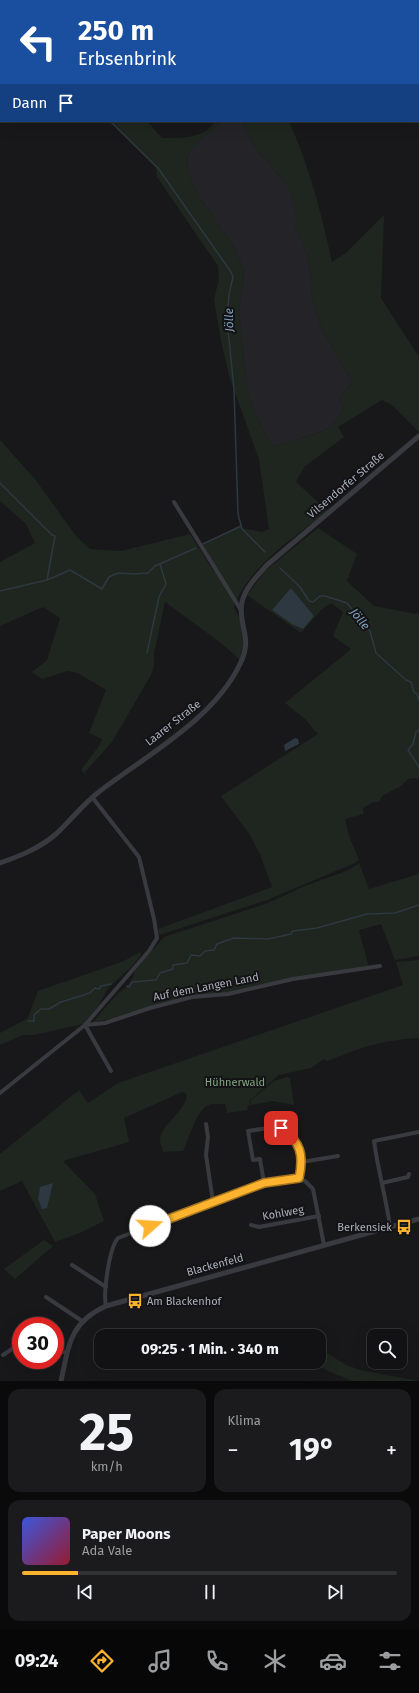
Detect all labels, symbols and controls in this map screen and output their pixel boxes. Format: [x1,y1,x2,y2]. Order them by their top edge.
text: 250 m [78,14,154,47]
icon: left [12,16,64,68]
text: Erbsenbrink [78,48,176,70]
icon: arrive [55,92,77,114]
text: Dann [12,94,47,112]
water label: Jölle [222,308,236,333]
street label: Vilsendorfer Straße [305,449,387,521]
water label: Jölle [347,605,373,633]
street label: Laarer Straße [143,697,203,749]
street label: Auf dem Langen Land [152,970,260,1004]
park label: Hühnerwald [205,1076,265,1089]
pin [264,1111,298,1145]
icon: arrive [270,1117,292,1139]
street label: Kohlweg [261,1203,305,1223]
position arrow [129,1205,171,1247]
bus stop icon: Berkensiek [395,1218,413,1236]
place label: Berkensiek [337,1221,392,1234]
street label: Blackenfeld [185,1251,245,1279]
bus stop icon: Am Blackenhof [126,1292,144,1310]
place label: Am Blackenhof [147,1295,223,1308]
speed limit sign: 30 [12,1317,64,1369]
map controls [367,1329,407,1369]
button: search [367,1329,407,1369]
text: 09:25 · 1 Min. · 340 m [141,1340,279,1358]
text: 25 [79,1401,134,1464]
text: Klima [228,1413,261,1428]
text: 19° [289,1432,335,1468]
text: − [228,1437,239,1464]
text: + [386,1437,397,1464]
text: km/h [91,1459,123,1474]
text: Paper Moons [82,1525,170,1543]
text: Ada Vale [82,1543,132,1558]
icon: previous [74,1581,96,1603]
icon: pause [199,1581,221,1603]
icon: next [324,1581,346,1603]
icon: directions [88,1647,116,1675]
icon: music [146,1647,174,1675]
icon: phone [203,1647,231,1675]
icon: climate [261,1647,289,1675]
icon: car [319,1647,347,1675]
icon: filters [376,1647,404,1675]
text: 09:24 [15,1650,59,1672]

